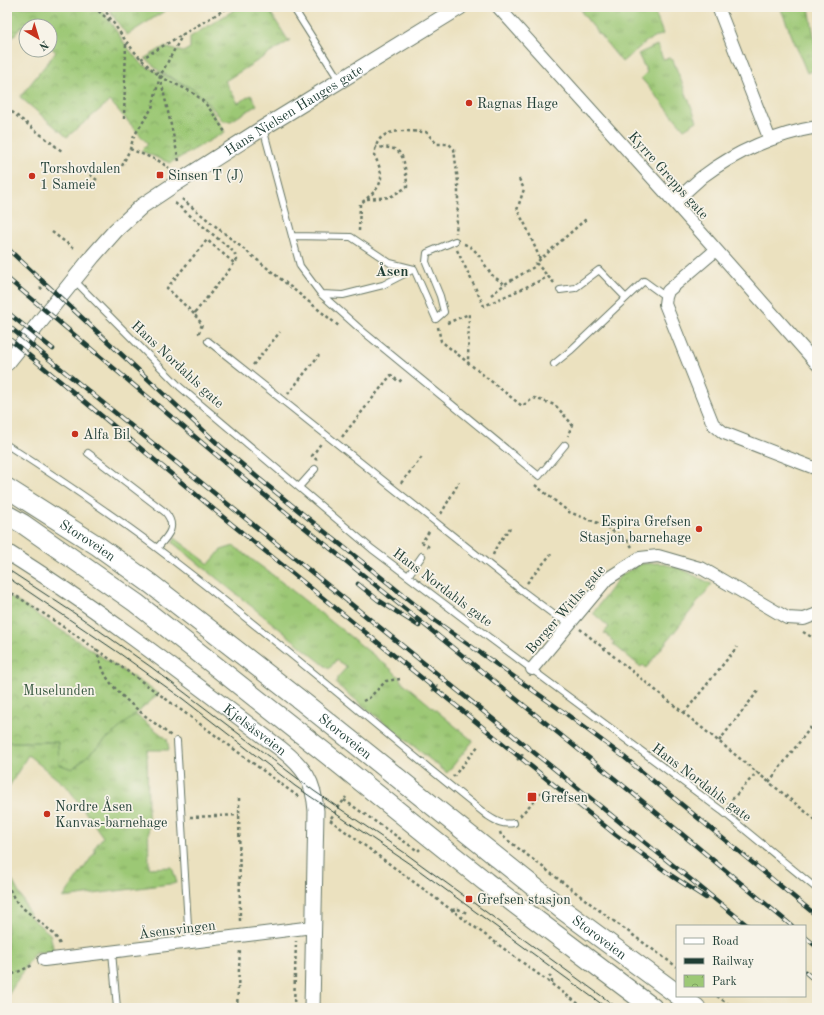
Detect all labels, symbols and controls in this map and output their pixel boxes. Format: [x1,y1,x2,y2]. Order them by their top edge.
north arrow [18,18,58,58]
text: N [36,38,50,52]
street label: Hans Nielsen Hauges gate [223,62,366,159]
place label: Ragnas Hage [477,97,558,111]
marker: Ragnas Hage [464,98,474,108]
street label: Kyrre Grepps gate [625,129,711,222]
place label: Torshovdalen 1 Sameie [40,162,121,192]
place label: Sinsen T (J) [168,169,244,183]
marker: Sinsen T (J) [155,170,165,180]
marker: Torshovdalen 1 Sameie [27,171,37,181]
district label: Åsen [375,262,409,280]
street label: Hans Nordahls gate [129,319,226,411]
place label: Alfa Bil [83,428,130,442]
marker: Alfa Bil [70,429,80,439]
place label: Espira Grefsen Stasjon barnehage [579,515,691,545]
street label: Storoveien [57,517,118,564]
marker: Espira Grefsen Stasjon barnehage [694,524,704,534]
street label: Hans Nordahls gate [390,546,495,630]
street label: Borger Withs gate [524,563,608,657]
park label: Muselunden [23,684,95,698]
street label: Kjelsåsveien [220,702,289,759]
street label: Storoveien [316,711,374,762]
street label: Hans Nordahls gate [649,741,754,825]
marker: Grefsen [526,791,538,803]
place label: Grefsen [541,791,588,805]
place label: Nordre Åsen Kanvas-barnehage [55,796,168,830]
marker: Nordre Åsen Kanvas-barnehage [42,809,52,819]
place label: Grefsen stasjon [477,893,571,907]
marker: Grefsen stasjon [464,894,474,904]
street label: Storoveien [569,913,629,963]
street label: Åsensvingen [137,914,217,942]
legend [676,925,806,997]
text: Road [712,936,739,948]
text: Railway [712,956,755,968]
text: Park [712,976,737,988]

